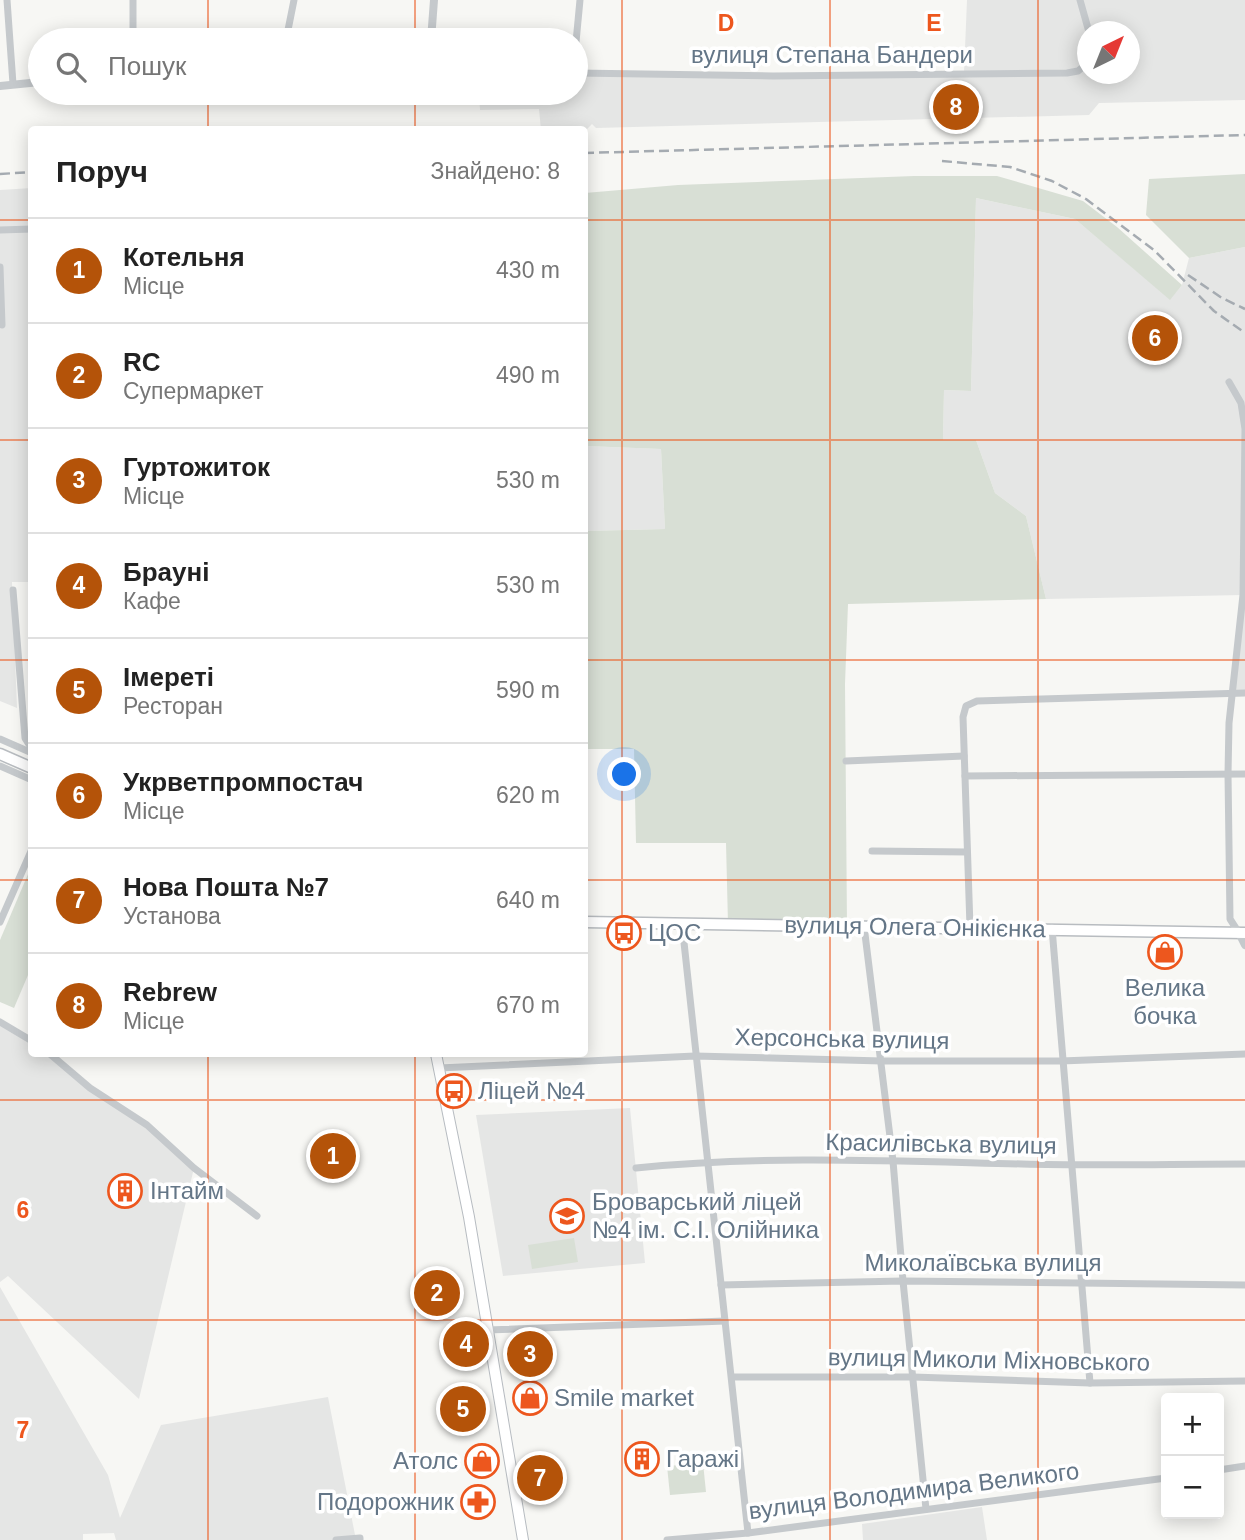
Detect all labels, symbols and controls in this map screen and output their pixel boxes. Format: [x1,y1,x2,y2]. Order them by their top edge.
text: D [718,10,734,36]
text: E [926,10,942,36]
north arrow [1077,21,1140,84]
search box [28,28,588,105]
street label: вулиця Степана Бандери [691,41,973,68]
icon: search [52,48,90,86]
text: Пошук [108,51,186,81]
pin: 8 [933,81,979,133]
text: Поруч [56,155,148,188]
text: Знайдено: 8 [430,158,560,184]
text: Котельня [123,242,245,272]
text: 1 [73,257,85,283]
text: 430 m [496,257,560,283]
text: Місце [123,273,184,299]
pin: 6 [1132,312,1178,364]
text: RC [123,347,161,377]
text: 2 [73,362,85,388]
text: 490 m [496,362,560,388]
text: Супермаркет [123,378,263,404]
text: Гуртожиток [123,452,270,482]
text: 3 [73,467,85,493]
text: 530 m [496,467,560,493]
text: Місце [123,483,184,509]
text: Брауні [123,557,209,587]
text: 4 [73,572,85,598]
text: 530 m [496,572,560,598]
text: Кафе [123,588,181,614]
text: Імереті [123,662,214,692]
text: 5 [73,677,85,703]
text: 590 m [496,677,560,703]
text: Ресторан [123,693,223,719]
your location [607,757,641,791]
text: Укрветпромпостач [123,767,363,797]
text: 6 [73,782,85,808]
text: 620 m [496,782,560,808]
text: Місце [123,798,184,824]
text: Нова Пошта №7 [123,872,329,902]
text: 7 [73,887,85,913]
text: 640 m [496,887,560,913]
text: Установа [123,903,221,929]
street label: вулиця Олега Онікієнка [784,911,1047,942]
bus stop icon: ЦОС [605,914,643,952]
place label: ЦОС [648,919,701,946]
shop icon: Велика бочка [1146,933,1184,971]
place label: Велика бочка [1125,974,1206,1029]
text: Rebrew [123,977,217,1007]
text: 8 [73,992,85,1018]
text: 670 m [496,992,560,1018]
text: Місце [123,1008,184,1034]
street label: Херсонська вулиця [734,1023,950,1054]
bus stop icon: Ліцей №4 [435,1072,473,1110]
place label: Ліцей №4 [478,1077,585,1104]
street label: Красилівська вулиця [825,1128,1057,1159]
pin: 1 [310,1130,356,1182]
building icon: Інтайм [106,1172,144,1210]
place label: Інтайм [150,1177,224,1204]
place label: Броварський ліцей №4 ім. С.І. Олійника [592,1188,820,1243]
text: 6 [17,1197,29,1223]
school or university icon: Броварський ліцей №4 ім. С.І. Олійника [548,1197,586,1235]
street label: Миколаївська вулиця [865,1249,1101,1276]
pin: 2 [414,1267,460,1319]
pin: 4 [443,1318,489,1370]
pin: 3 [507,1328,553,1380]
street label: вулиця Миколи Міхновського [828,1343,1150,1376]
shop icon: Smile market [511,1379,549,1417]
pin: 5 [440,1383,486,1435]
place label: Smile market [554,1384,694,1411]
map controls [1161,1393,1224,1519]
button: + [1161,1393,1224,1456]
text: 7 [17,1417,29,1443]
building icon: Гаражі [623,1440,661,1478]
shop icon: Атолс [463,1442,501,1480]
place label: Гаражі [666,1445,739,1472]
place label: Атолс [393,1447,458,1474]
pin: 7 [517,1452,563,1504]
button: − [1161,1456,1224,1519]
street label: вулиця Володимира Великого [747,1457,1081,1524]
pharmacy icon: Подорожник [459,1483,497,1521]
place label: Подорожник [317,1488,455,1515]

